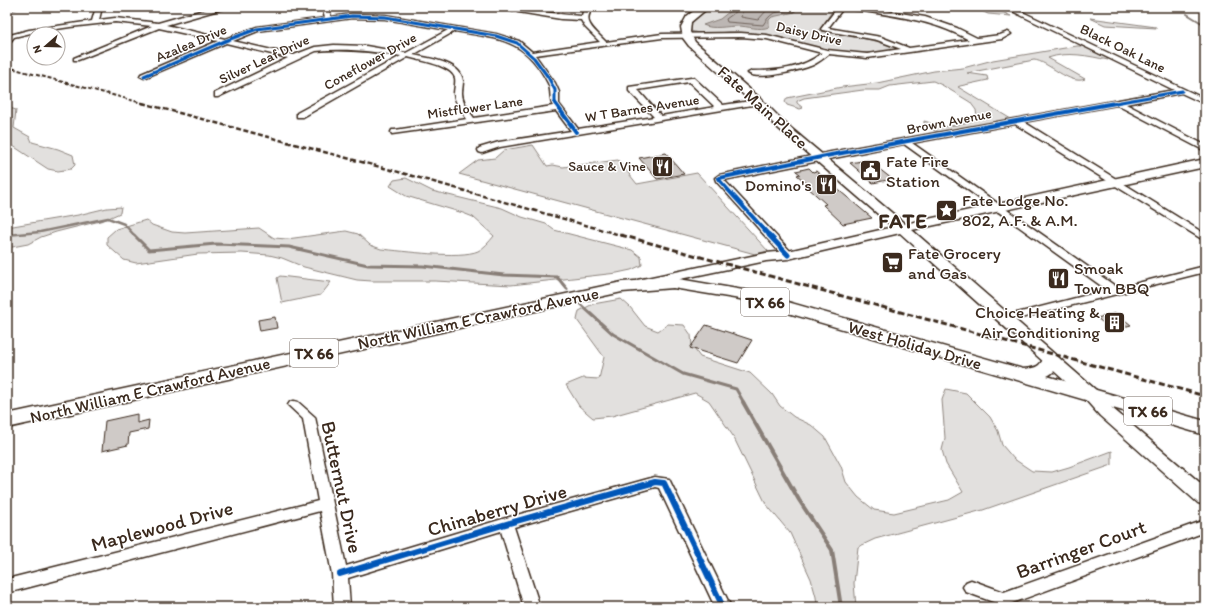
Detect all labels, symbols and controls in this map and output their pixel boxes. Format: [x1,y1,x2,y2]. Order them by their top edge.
street label: Daisy Drive [774,18,844,49]
street label: Black Oak Lane [1077,20,1169,77]
street label: Azalea Drive [153,21,230,66]
north arrow [26,26,66,66]
street label: Coneflower Drive [321,29,420,94]
street label: Silver Leaf Drive [216,31,312,88]
text: N [30,44,44,55]
street label: Fate Main Place [714,61,812,153]
street label: W T Barnes Avenue [584,91,701,126]
street label: Mistflower Lane [426,92,524,123]
street label: Brown Avenue [905,105,993,138]
place label: Fate Fire Station [886,151,949,191]
restaurant icon: Sauce & Vine [649,153,675,179]
place label: Sauce & Vine [568,158,646,175]
public building icon: Fate Fire Station [858,158,884,184]
restaurant icon: Domino's [814,172,840,198]
place label: Domino's [745,175,812,195]
place label: Fate Lodge No. 802, A.F. & A.M. [962,190,1078,230]
place icon: Fate Lodge No. 802, A.F. & A.M. [933,197,959,223]
district label: FATE [878,208,928,233]
place label: Fate Grocery and Gas [908,243,1001,283]
supermarket icon: Fate Grocery and Gas [879,250,905,276]
place label: Smoak Town BBQ [1074,258,1149,298]
restaurant icon: Smoak Town BBQ [1045,265,1071,291]
street label: North William E Crawford Avenue [356,283,600,353]
road number: TX 66 [741,288,789,316]
place label: Choice Heating & Air Conditioning [975,302,1100,342]
building icon: Choice Heating & Air Conditioning [1102,309,1128,335]
street label: West Holiday Drive [846,316,984,374]
road number: TX 66 [290,339,338,367]
street label: North William E Crawford Avenue [28,353,272,427]
road number: TX 66 [1124,397,1172,425]
street label: Butternut Drive [316,419,368,555]
street label: Chinaberry Drive [425,479,569,541]
street label: Maplewood Drive [88,495,236,557]
street label: Barringer Court [1013,514,1149,584]

